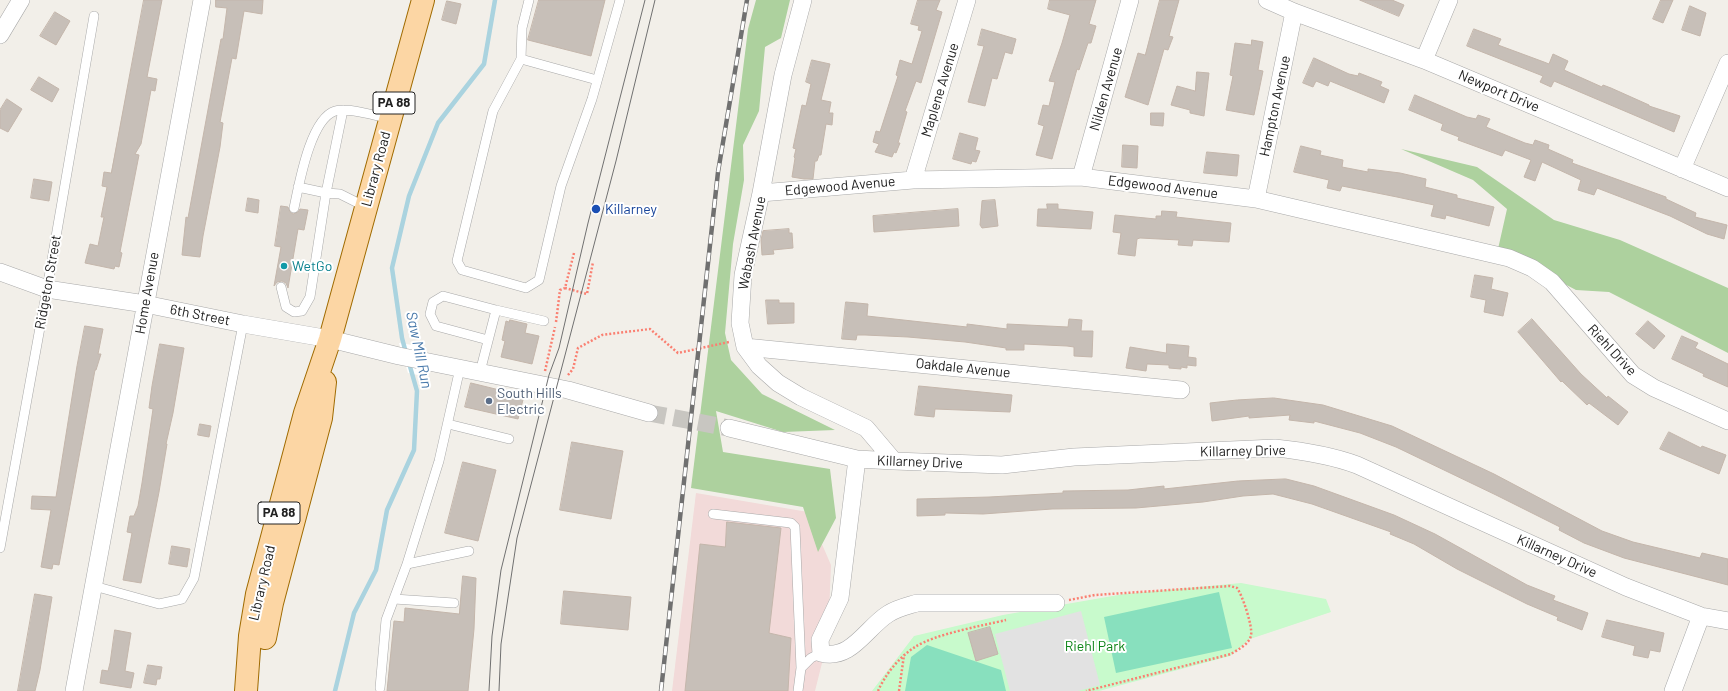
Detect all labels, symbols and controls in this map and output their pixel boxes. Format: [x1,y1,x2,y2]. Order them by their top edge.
street label: Maplene Avenue [918,41,962,139]
street label: Nilden Avenue [1086,45,1126,133]
street label: Hampton Avenue [1256,54,1294,158]
street label: Newport Drive [1456,66,1542,116]
road number: PA 88 [373,92,415,114]
street label: Library Road [358,130,394,208]
street label: Edgewood Avenue [1107,172,1219,202]
street label: Edgewood Avenue [784,173,896,199]
street label: Wabash Avenue [735,195,769,291]
place label: Killarney [605,201,657,217]
marker: Killarney [590,203,602,215]
street label: Ridgeton Street [31,233,65,331]
street label: Home Avenue [132,251,162,335]
place label: WetGo [292,258,332,274]
marker: WetGo [279,261,289,271]
street label: 6th Street [169,301,231,329]
water label: Saw Mill Run [402,310,436,390]
street label: Riehl Drive [1584,321,1640,379]
street label: Oakdale Avenue [915,355,1011,381]
place label: South Hills Electric [497,385,562,418]
marker: South Hills Electric [484,396,494,406]
street label: Killarney Drive [1200,442,1286,460]
street label: Killarney Drive [877,452,963,472]
road number: PA 88 [258,502,300,524]
street label: Killarney Drive [1514,531,1600,581]
street label: Library Road [245,544,279,622]
park label: Riehl Park [1065,638,1125,654]

